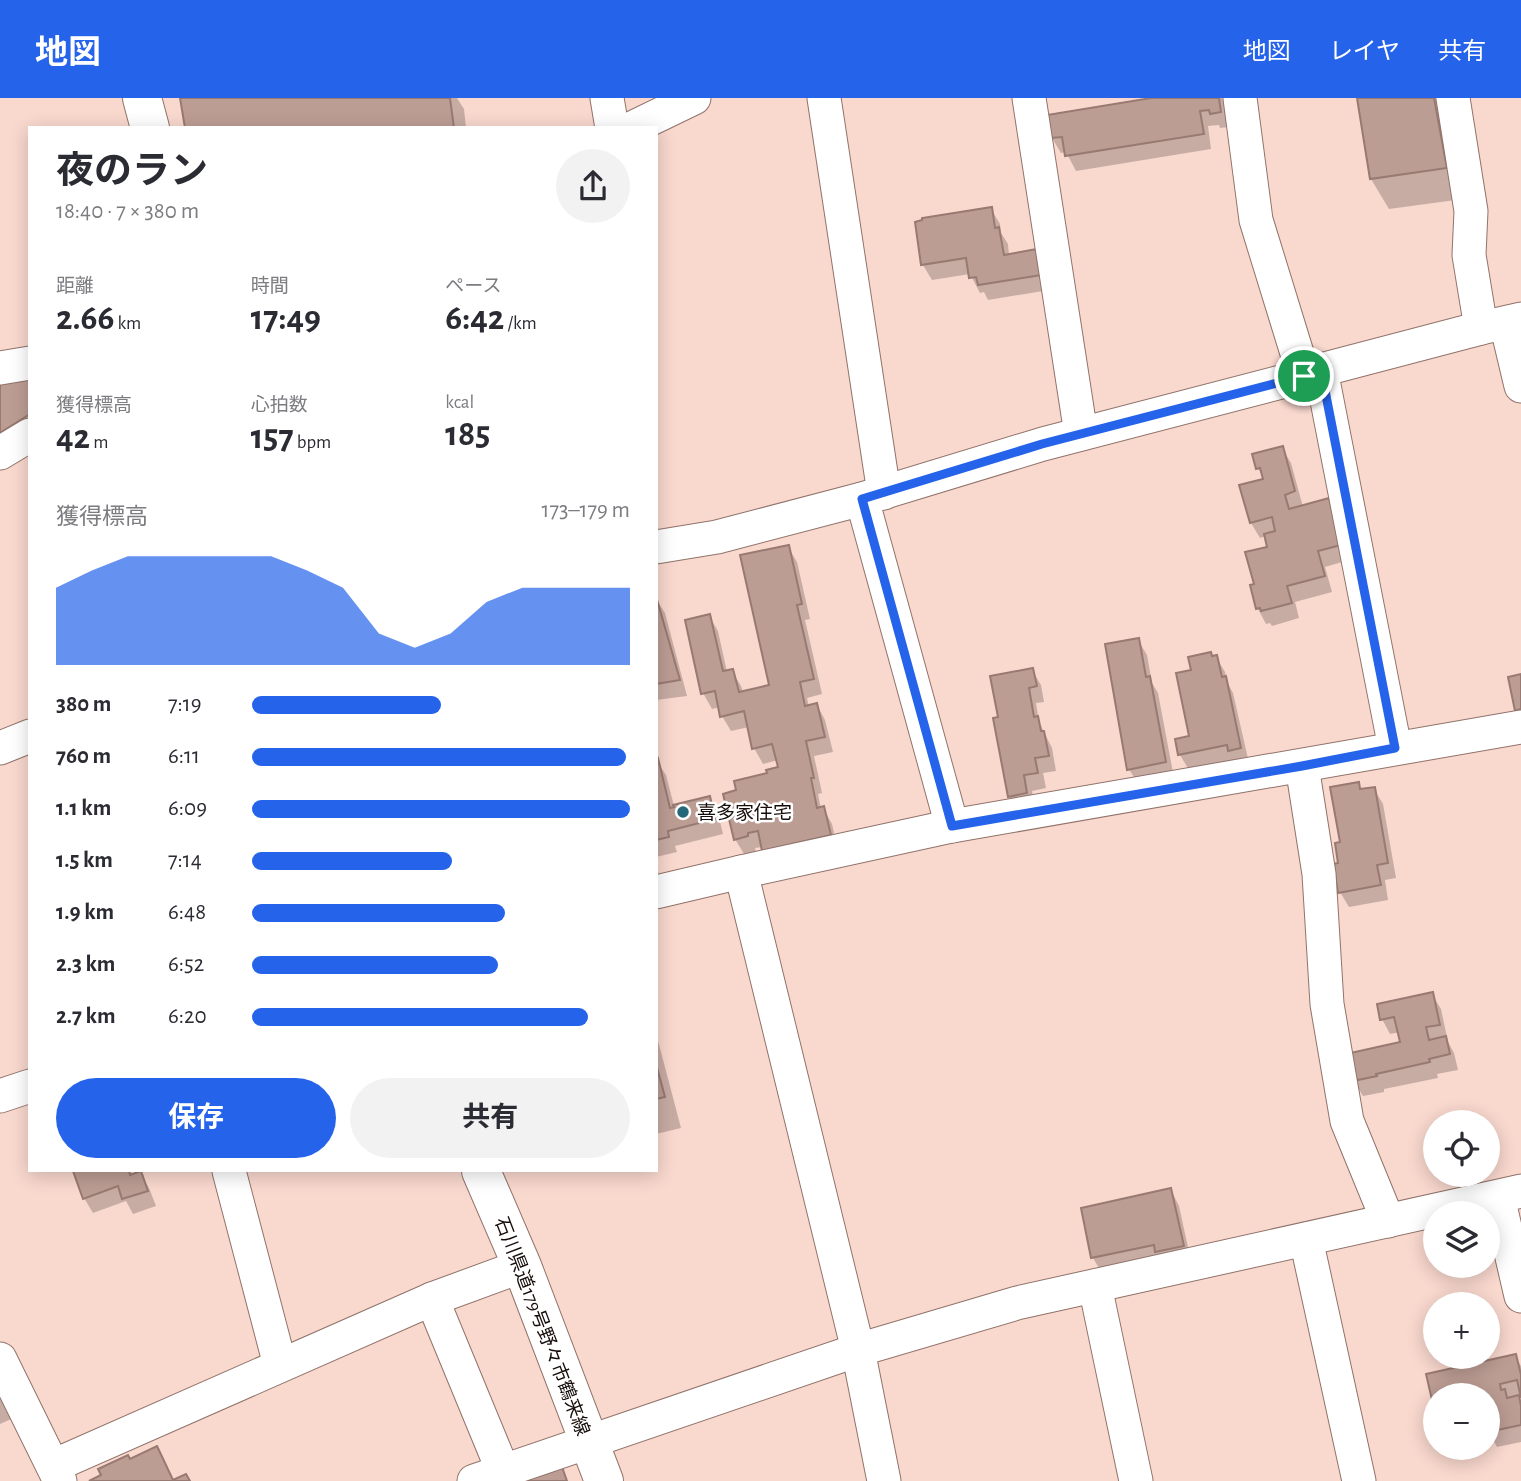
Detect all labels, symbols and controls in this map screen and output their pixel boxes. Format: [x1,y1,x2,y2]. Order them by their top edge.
text: 地図 [35,37,101,70]
text: 地図 [1243,40,1291,64]
text: レイヤ [1329,40,1400,64]
text: 共有 [1438,40,1486,64]
button: share [556,149,630,223]
text: 夜のラン [56,153,208,191]
text: 18:40 · 7 × 380 m [56,200,199,223]
text: 距離 [56,277,94,296]
text: 時間 [251,277,289,296]
text: ペース [445,277,501,296]
text: 2.66 [56,301,114,336]
text: 17:49 [251,301,321,336]
text: 6:42 [445,301,504,336]
text: km [114,314,141,333]
text: /km [504,314,537,333]
pin [1274,346,1334,406]
icon: arrive [1285,357,1323,395]
text: kcal [445,393,474,412]
text: 獲得標高 [56,396,132,415]
text: 心拍数 [251,396,308,415]
text: 185 [445,417,490,452]
text: 42 [56,420,90,455]
text: 157 [251,420,294,455]
text: m [90,433,108,452]
text: bpm [294,433,331,452]
text: 173–179 m [542,499,630,522]
text: 獲得標高 [56,506,148,529]
text: 380 m [56,693,111,716]
text: 7:19 [168,693,202,716]
text: 760 m [56,745,111,768]
text: 6:11 [168,745,200,768]
text: 1.1 km [56,797,111,820]
text: 6:09 [168,797,207,820]
place label: 喜多家住宅 [697,802,792,823]
marker: 喜多家住宅 [675,804,691,820]
text: 1.5 km [56,849,113,872]
text: 7:14 [168,849,202,872]
text: 1.9 km [56,901,114,924]
text: 6:48 [168,901,206,924]
text: 2.3 km [56,953,115,976]
text: 6:52 [168,953,204,976]
text: 2.7 km [56,1005,115,1028]
text: 6:20 [168,1005,207,1028]
button: 保存 [56,1078,336,1158]
button: 共有 [350,1078,630,1158]
map controls [1423,1110,1500,1460]
button: locate [1423,1110,1500,1187]
button: layers [1423,1201,1500,1278]
street label: 石川県道179号野々市鶴来線 [491,1214,594,1438]
button: + [1423,1292,1500,1369]
button: − [1423,1383,1500,1460]

